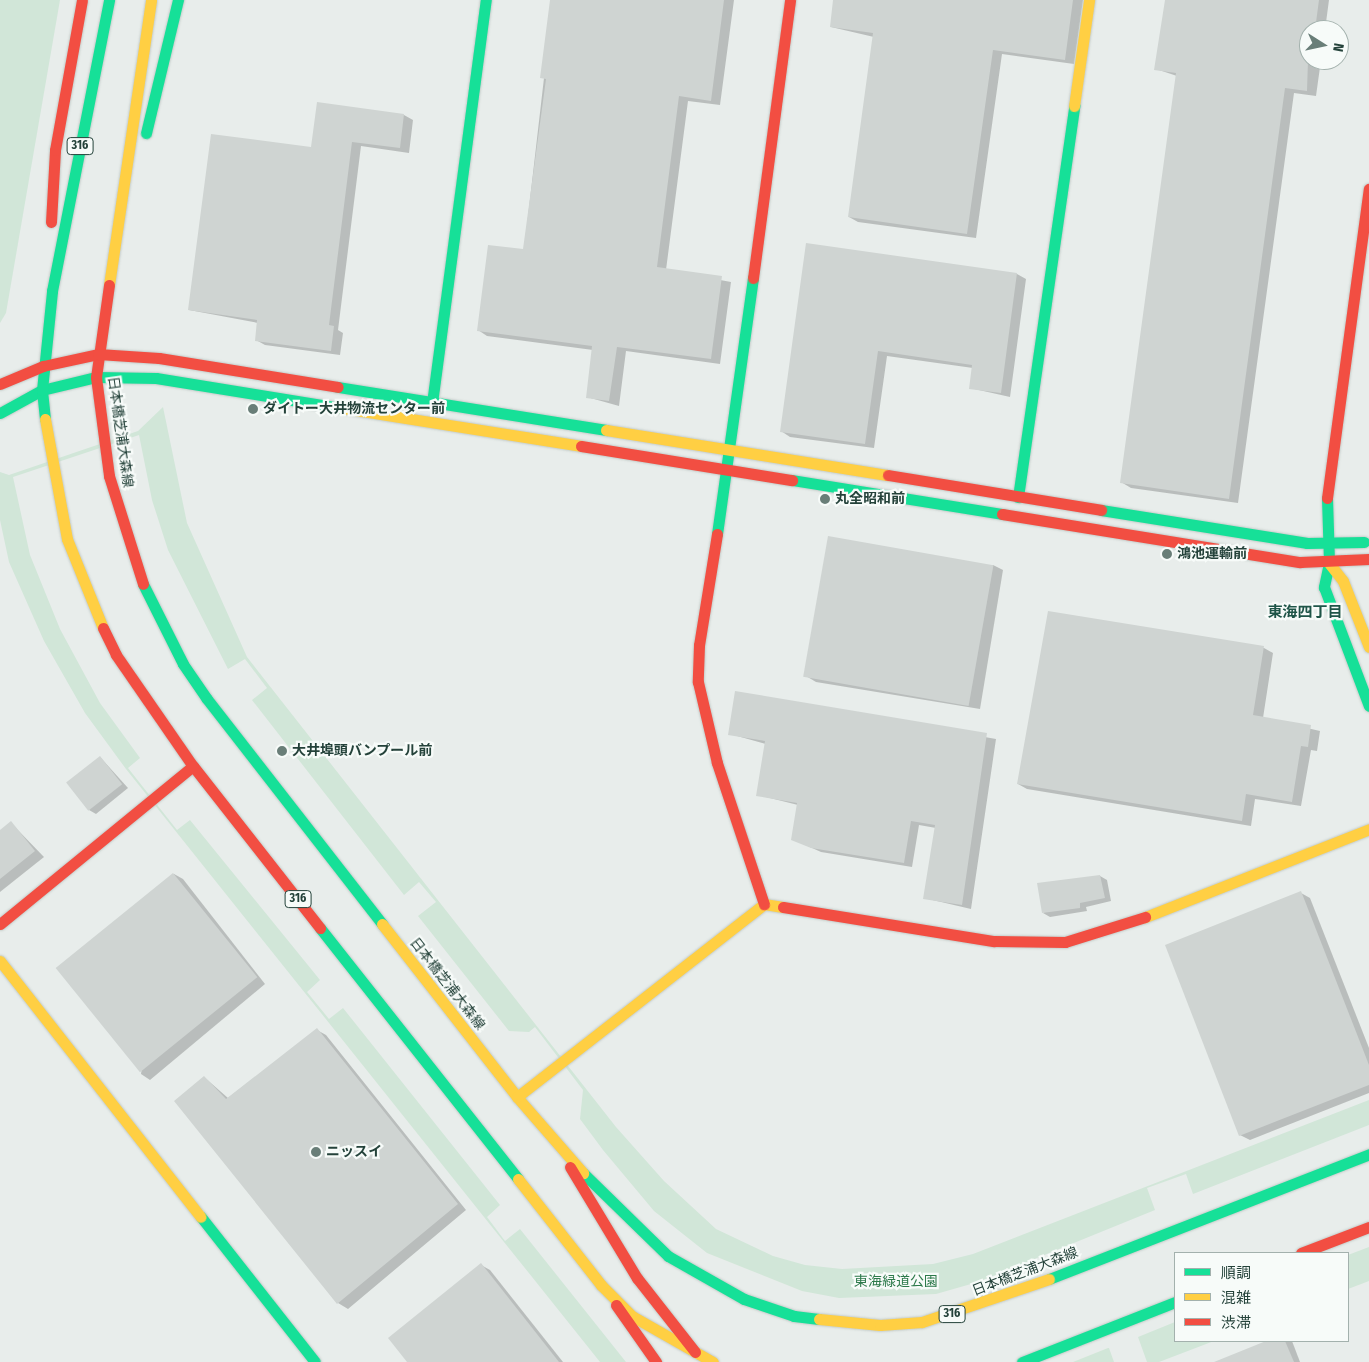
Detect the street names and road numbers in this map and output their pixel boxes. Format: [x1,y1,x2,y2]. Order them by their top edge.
road number: 316 [66,136,94,156]
street label: 日本橋芝浦大森線 [104,375,136,489]
road number: 316 [284,890,312,909]
street label: 日本橋芝浦大森線 [406,935,488,1033]
street label: 日本橋芝浦大森線 [970,1244,1080,1300]
road number: 316 [938,1305,966,1324]

